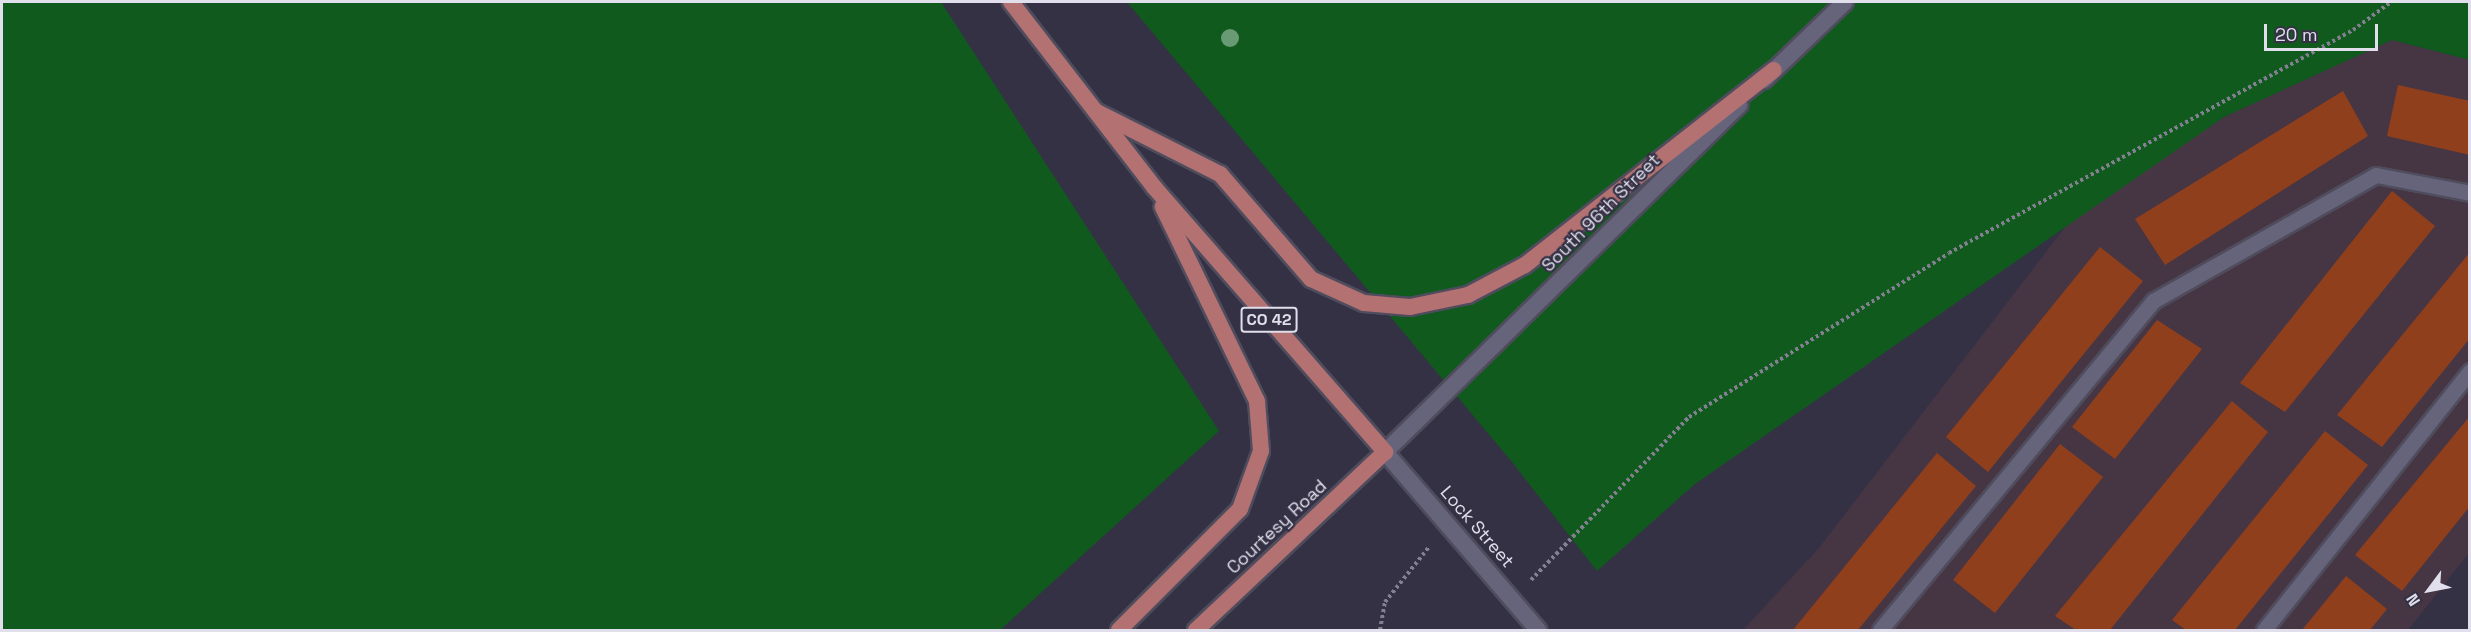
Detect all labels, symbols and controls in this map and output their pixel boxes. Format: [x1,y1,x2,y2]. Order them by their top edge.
scale bar [2267,12,2381,50]
text: 20 m [2275,23,2318,46]
street label: South 96th Street [1537,149,1665,277]
road number: CO 42 [1240,307,1298,333]
street label: Courtesy Road [1223,475,1331,579]
street label: Lock Street [1436,482,1518,572]
north arrow [2399,560,2459,620]
text: N [2402,590,2425,610]

